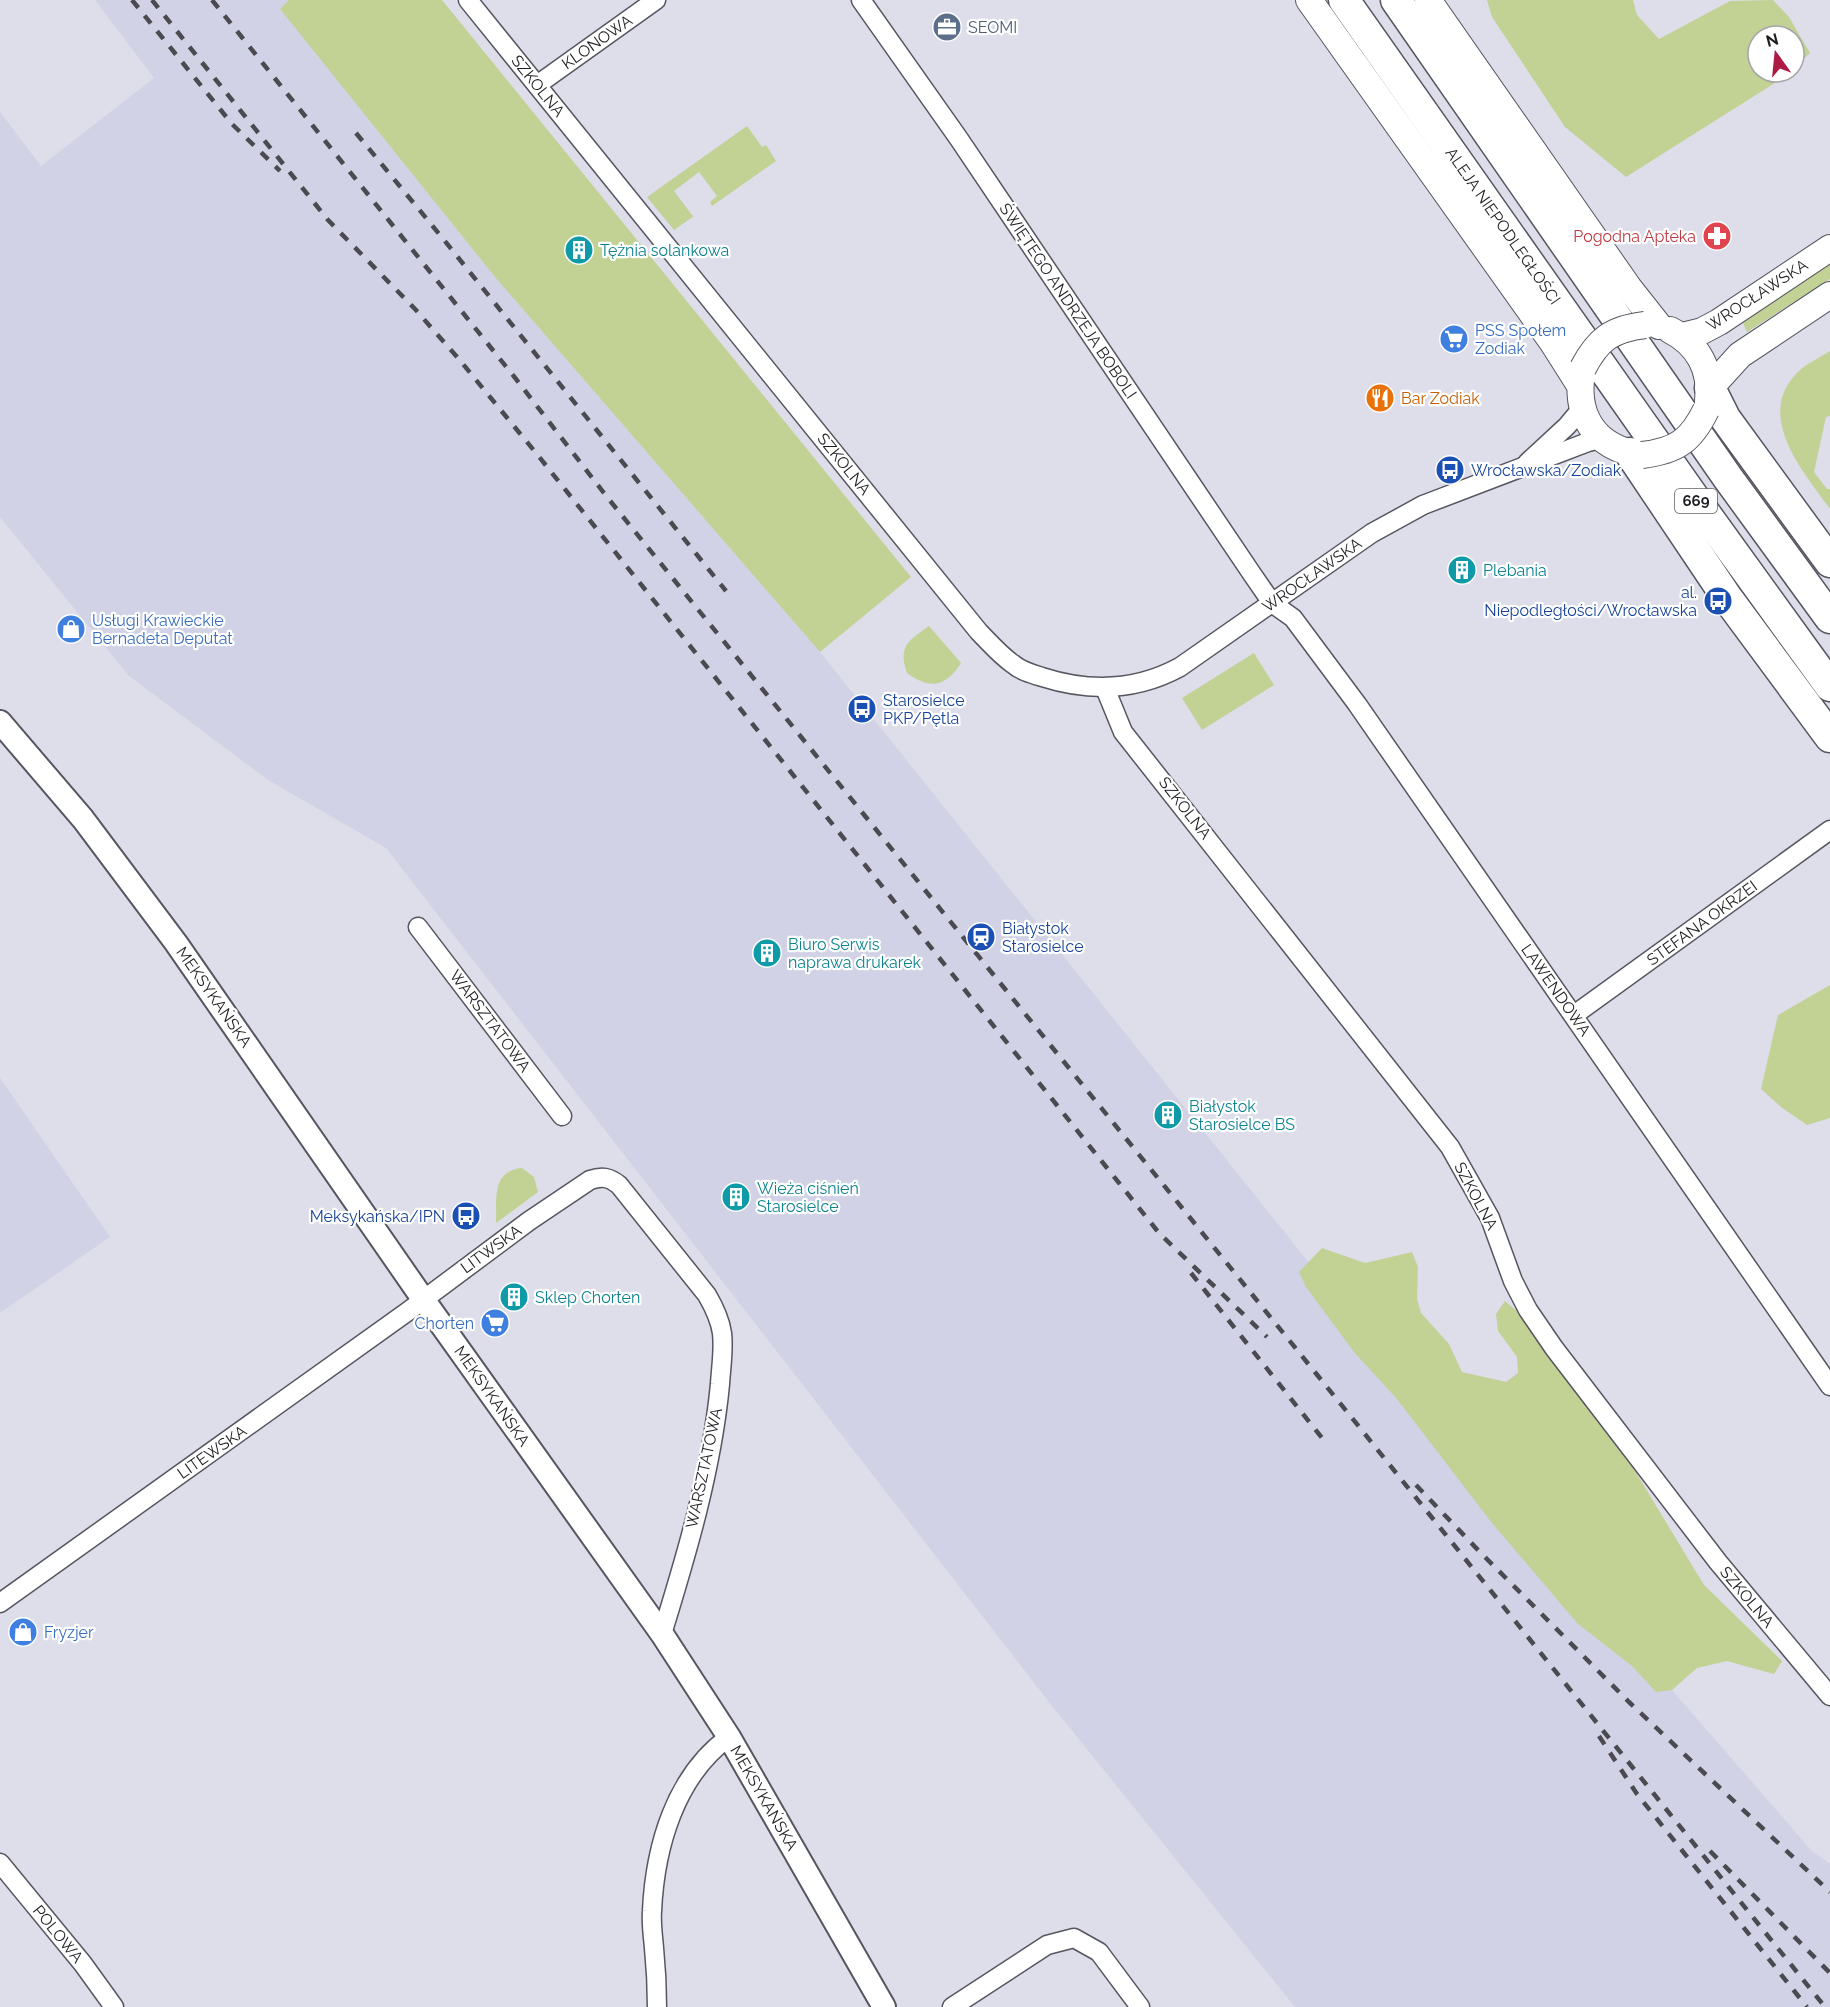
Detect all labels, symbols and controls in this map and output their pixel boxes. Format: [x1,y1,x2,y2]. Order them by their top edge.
street label: KLONOWA [558,11,636,73]
office icon: SEOMI [931,11,963,43]
place label: SEOMI [968,18,1017,37]
north arrow [1746,24,1806,84]
text: N [1764,29,1781,51]
street label: SZKOLNA [507,51,569,121]
street label: ALEJA NIEPODLEGŁOŚCI [1442,143,1565,308]
street label: ŚWIĘTEGO ANDRZEJA BOBOLI [995,199,1141,402]
pharmacy icon: Pogodna Apteka [1701,220,1733,252]
place label: Pogodna Apteka [1573,227,1696,246]
building icon: Tężnia solankowa [563,234,595,266]
place label: Tężnia solankowa [600,241,729,260]
street label: WROCŁAWSKA [1703,255,1811,335]
place label: PSS Społem Zodiak [1475,321,1566,358]
supermarket icon: PSS Społem Zodiak [1438,323,1470,355]
restaurant icon: Bar Zodiak [1364,382,1396,414]
place label: Bar Zodiak [1401,389,1480,408]
street label: SZKOLNA [813,429,875,499]
bus stop icon: Wrocławska/Zodiak [1434,454,1466,486]
place label: Wrocławska/Zodiak [1471,461,1622,480]
road number: 669 [1675,489,1717,513]
street label: WROCŁAWSKA [1259,534,1365,616]
building icon: Plebania [1446,554,1478,586]
place label: Plebania [1483,561,1547,580]
place label: al. Niepodległości/Wrocławska [1484,583,1697,620]
bus stop icon: al. Niepodległości/Wrocławska [1702,585,1734,617]
place label: Usługi Krawieckie Bernadeta Deputat [92,611,233,648]
shop icon: Usługi Krawieckie Bernadeta Deputat [55,613,87,645]
place label: Starosielce PKP/Pętla [883,691,965,728]
bus stop icon: Starosielce PKP/Pętla [846,693,878,725]
street label: SZKOLNA [1155,773,1215,843]
street label: STEFANA OKRZEI [1643,877,1761,969]
place label: Białystok Starosielce [1002,919,1084,956]
station icon: Białystok Starosielce [965,921,997,953]
place label: Biuro Serwis naprawa drukarek [788,935,922,972]
building icon: Biuro Serwis naprawa drukarek [751,937,783,969]
street label: LAWENDOWA [1517,940,1595,1040]
street label: MEKSYKAŃSKA [172,943,257,1051]
street label: WARSZTATOWA [445,966,535,1076]
place label: Białystok Starosielce BS [1189,1097,1295,1134]
building icon: Białystok Starosielce BS [1152,1099,1184,1131]
street label: SZKOLNA [1450,1159,1502,1233]
place label: Wieża ciśnień Starosielce [757,1179,859,1216]
building icon: Wieża ciśnień Starosielce [720,1181,752,1213]
bus stop icon: Meksykańska/IPN [450,1200,482,1232]
place label: Meksykańska/IPN [310,1207,445,1226]
street label: LITWSKA [457,1221,525,1277]
building icon: Sklep Chorten [498,1281,530,1313]
place label: Sklep Chorten [535,1288,640,1307]
supermarket icon: Chorten [479,1307,511,1339]
place label: Chorten [415,1314,474,1333]
street label: MEKSYKAŃSKA [450,1342,535,1450]
street label: WARSZTATOWA [682,1406,726,1530]
street label: LITEWSKA [174,1421,250,1483]
street label: SZKOLNA [1716,1563,1778,1632]
shop icon: Fryzjer [7,1616,39,1648]
place label: Fryzjer [44,1623,94,1642]
street label: MEKSYKAŃSKA [726,1742,803,1854]
street label: POLOWA [29,1901,87,1967]

